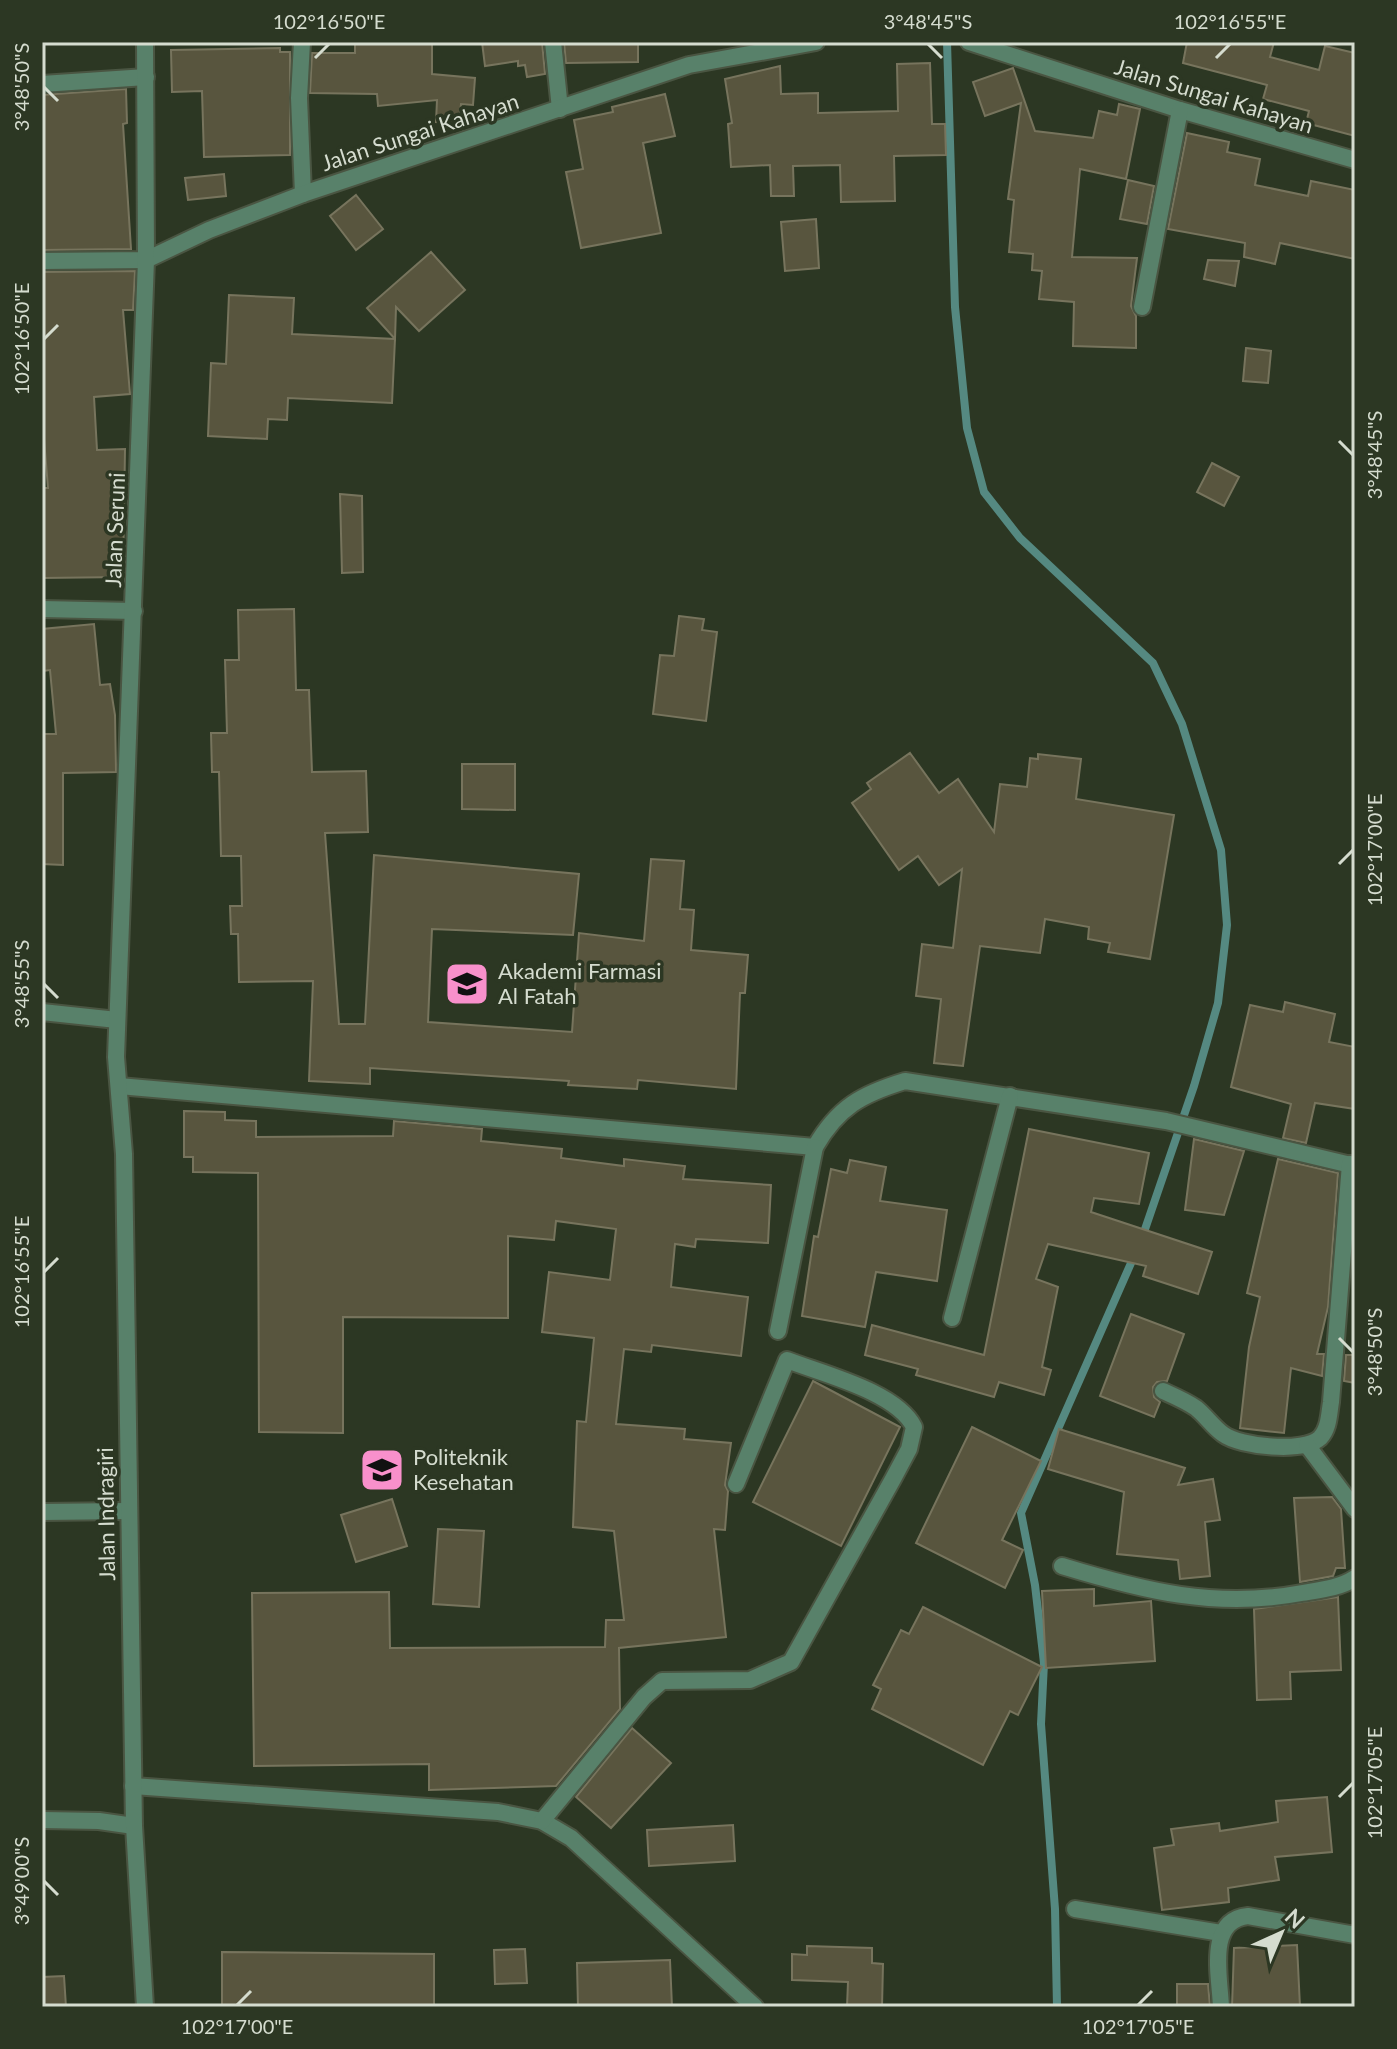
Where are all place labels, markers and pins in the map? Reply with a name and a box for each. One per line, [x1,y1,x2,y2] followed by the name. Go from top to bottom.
[498,957,662,1009] place label: Akademi Farmasi Al Fatah
[443,960,491,1008] school or university icon: Akademi Farmasi Al Fatah
[413,1443,514,1495] place label: Politeknik Kesehatan
[358,1446,406,1494] school or university icon: Politeknik Kesehatan

